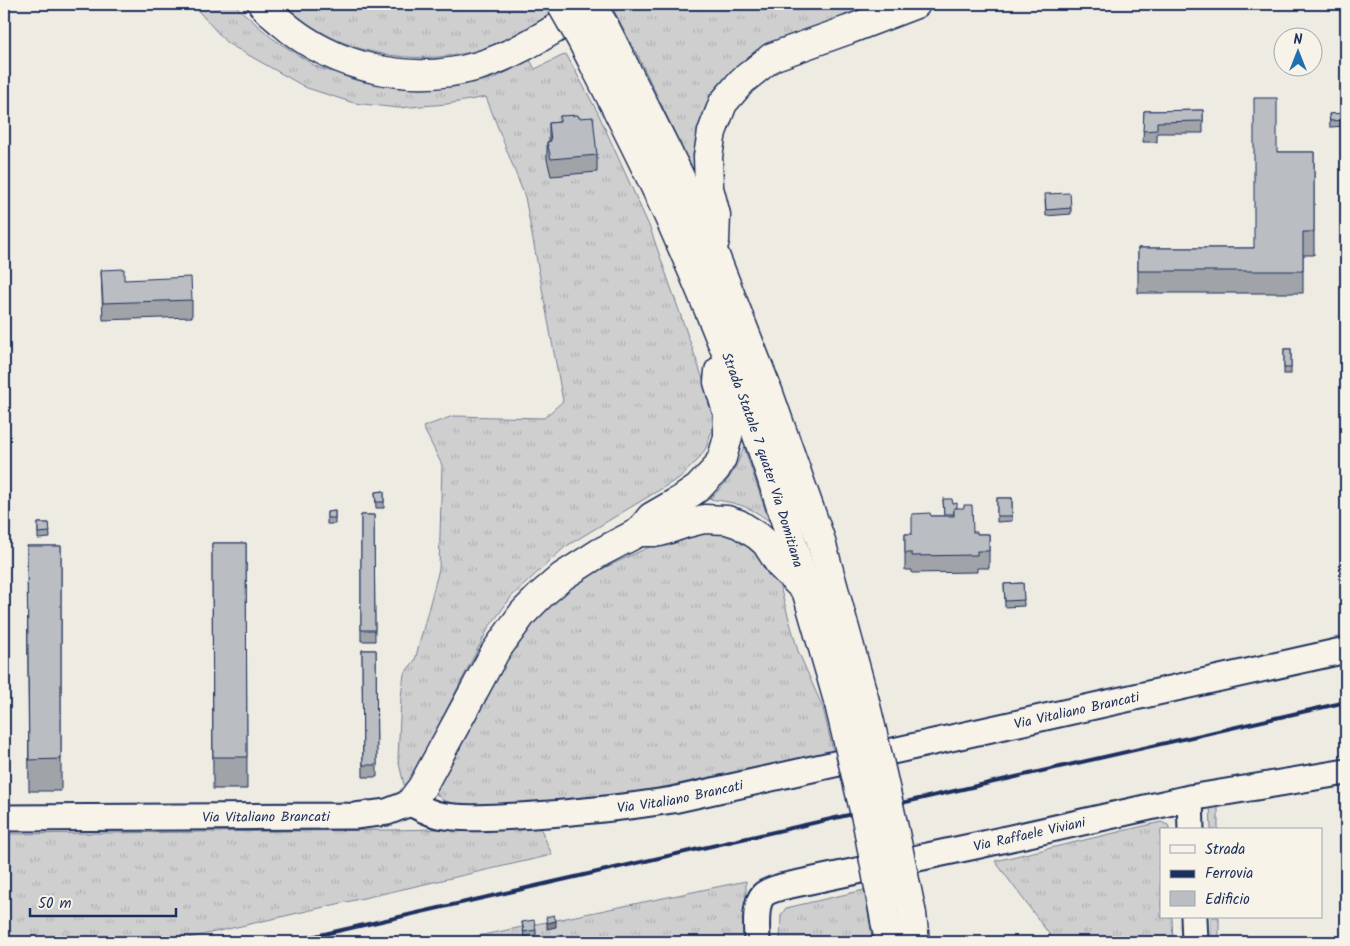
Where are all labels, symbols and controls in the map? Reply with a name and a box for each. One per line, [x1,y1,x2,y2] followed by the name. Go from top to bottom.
[1272,28,1322,78] north arrow
[1294,29,1303,51] text: N
[715,349,809,570] street label: Strada Statale 7 quater Via Domitiana
[1012,686,1142,736] street label: Via Vitaliano Brancati
[616,775,746,820] street label: Via Vitaliano Brancati
[202,806,331,829] street label: Via Vitaliano Brancati
[971,812,1088,858] street label: Via Raffaele Viviani
[1160,828,1322,918] legend
[1205,838,1245,862] text: Strada
[1205,862,1253,886] text: Ferrovia
[30,886,176,918] scale bar
[1205,888,1250,912] text: Edificio
[38,892,72,916] text: 50 m

